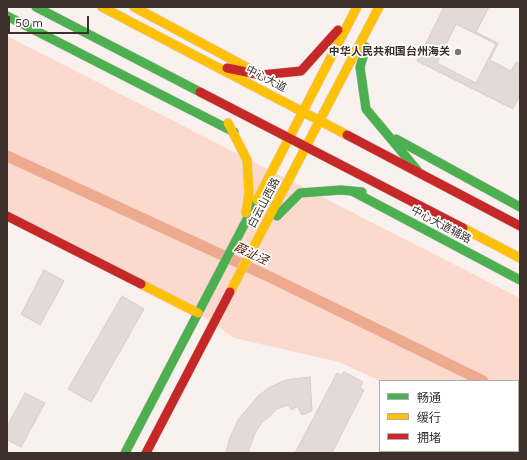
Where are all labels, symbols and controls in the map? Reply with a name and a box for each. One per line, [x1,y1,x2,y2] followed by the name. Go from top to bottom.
[10,8,91,34] scale bar
[15,16,43,30] text: 50 m
[329,45,450,59] place label: 中华人民共和国台州海关
[453,47,463,57] marker: 中华人民共和国台州海关
[243,63,289,95] street label: 中心大道
[245,176,283,230] street label: 白云山西路
[409,204,473,246] street label: 中心大道辅路
[232,240,270,268] water label: 葭沚泾
[379,380,519,452] legend
[417,391,441,405] text: 畅通
[417,411,441,425] text: 缓行
[417,431,441,445] text: 拥堵

